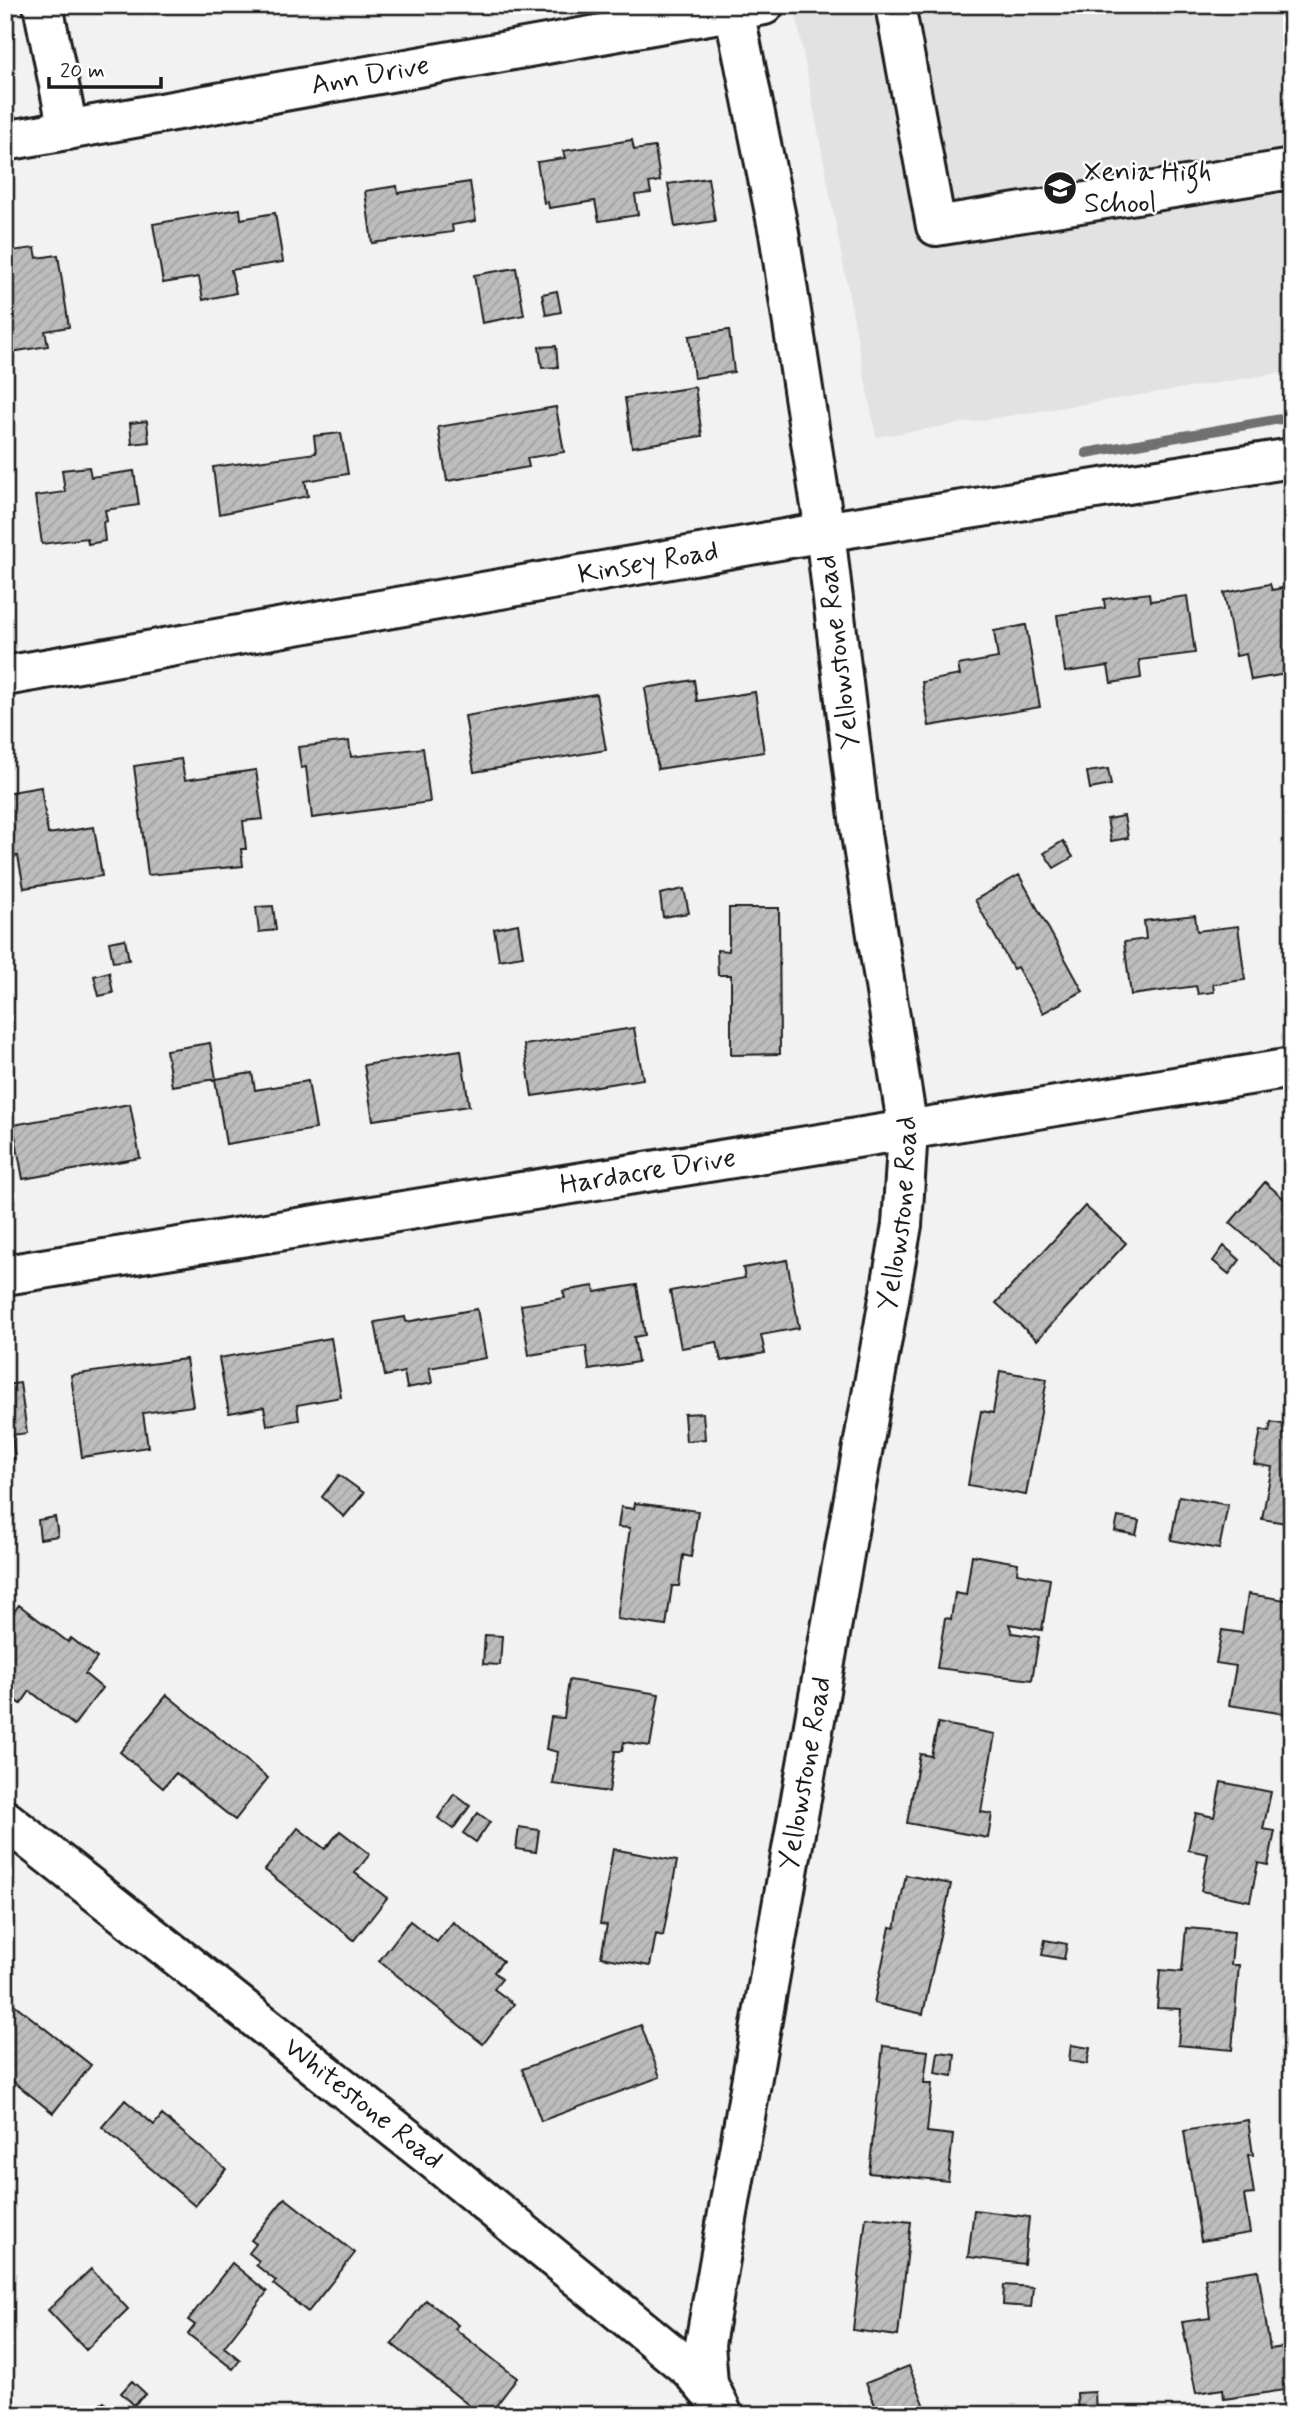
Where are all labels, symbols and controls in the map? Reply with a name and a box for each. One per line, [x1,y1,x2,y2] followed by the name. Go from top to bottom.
[49,46,161,90] scale bar
[308,47,432,104] street label: Ann Drive
[60,57,105,85] text: 20 m
[1084,154,1212,223] place label: Xenia High School
[1041,169,1079,207] school or university icon: Xenia High School
[575,533,721,593] street label: Kinsey Road
[809,553,869,751] street label: Yellowstone Road
[869,1113,926,1313] street label: Yellowstone Road
[557,1139,739,1204] street label: Hardacre Drive
[770,1674,841,1873] street label: Yellowstone Road
[276,2029,451,2178] street label: Whitestone Road

